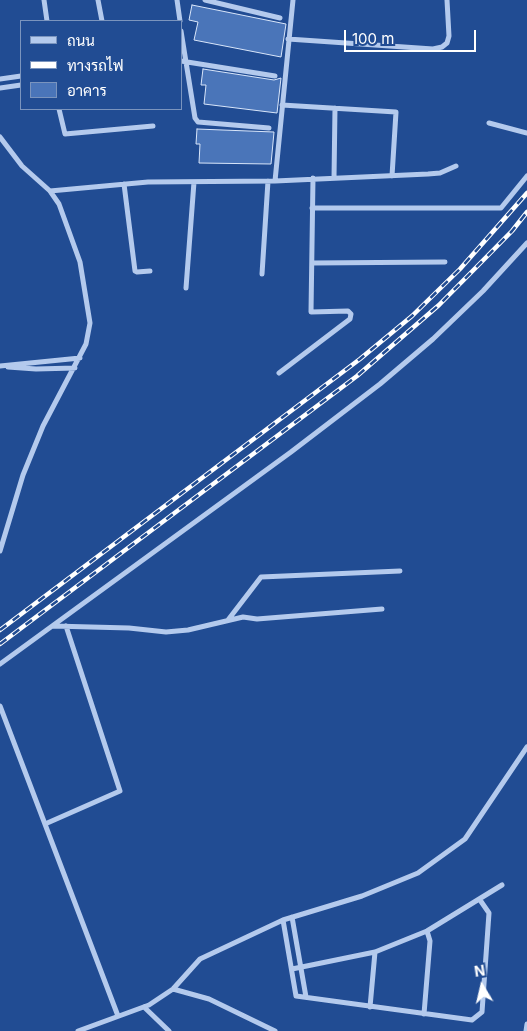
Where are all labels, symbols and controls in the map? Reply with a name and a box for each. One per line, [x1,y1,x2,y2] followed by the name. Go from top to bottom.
[20,20,182,110] legend
[347,20,480,52] scale bar
[352,29,394,48] text: 100 m
[67,31,95,50] text: ถนน
[67,56,124,75] text: ทางรถไฟ
[67,81,107,100] text: อาคาร
[457,961,507,1011] north arrow
[473,961,486,980] text: N

